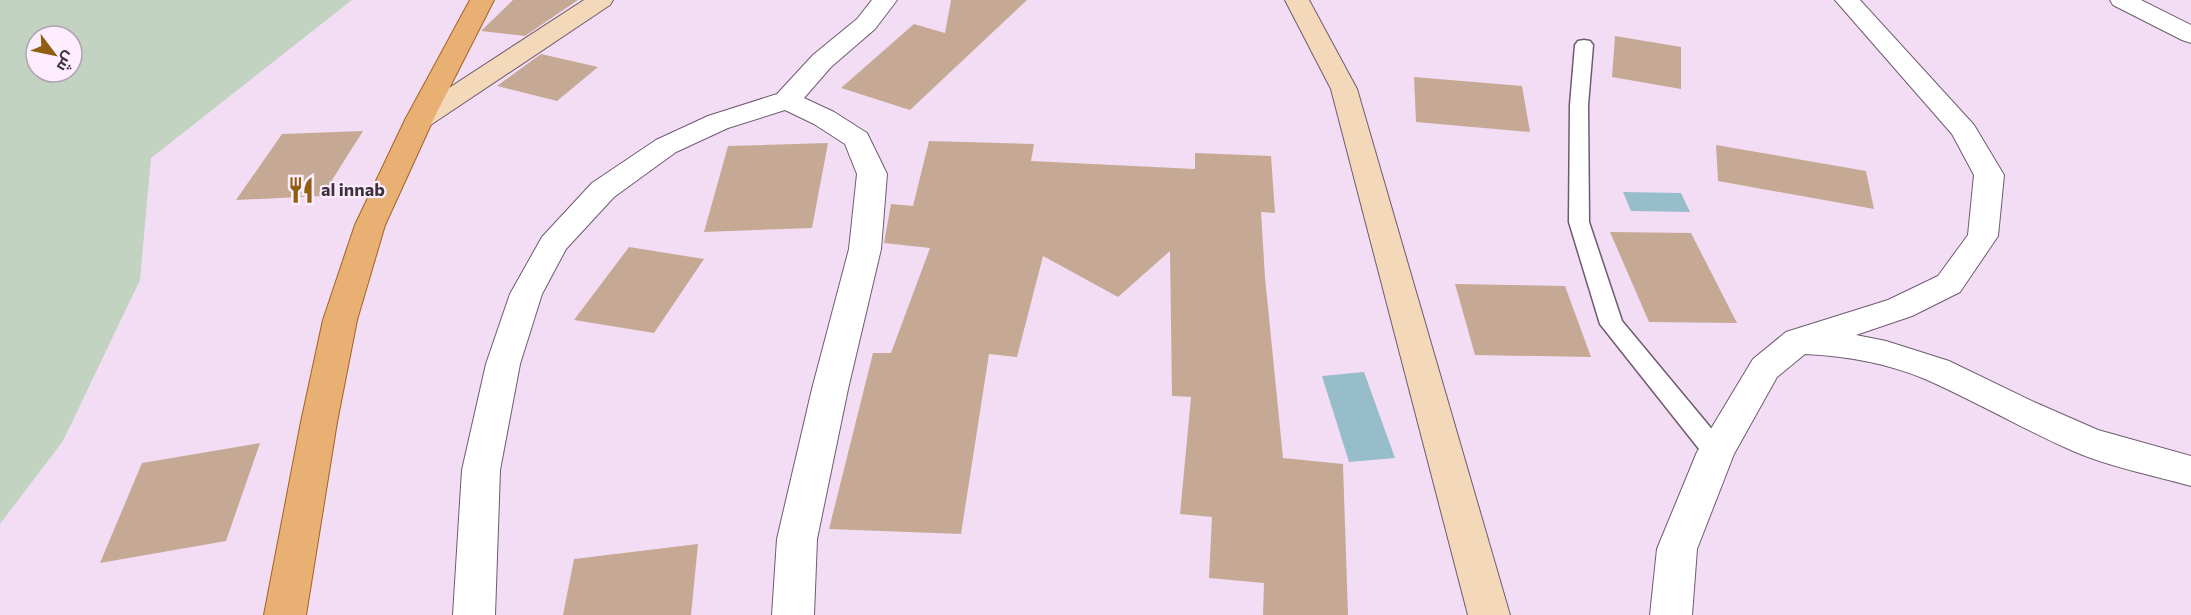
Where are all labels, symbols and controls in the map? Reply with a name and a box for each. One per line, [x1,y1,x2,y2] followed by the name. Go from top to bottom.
[24,24,84,84] north arrow
[53,48,81,76] text: ش
[286,175,316,205] restaurant icon: al innab
[321,178,385,200] place label: al innab

